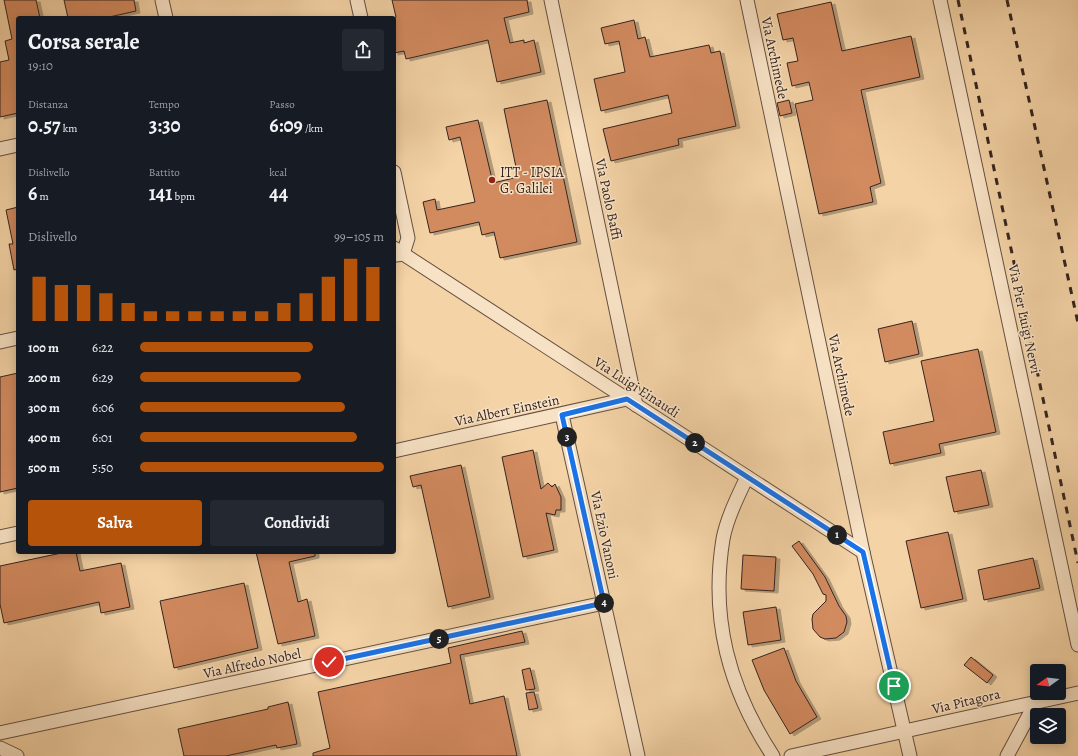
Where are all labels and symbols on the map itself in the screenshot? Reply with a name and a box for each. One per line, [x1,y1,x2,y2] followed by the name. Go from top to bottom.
[756,14,792,101] street label: Via Archimede
[590,156,626,241] street label: Via Paolo Baffi
[500,163,565,198] place label: ITT - IPSIA G. Galilei
[487,175,497,185] marker: ITT - IPSIA G. Galilei
[1003,262,1045,376] street label: Via Pier Luigi Nervi
[823,331,859,418] street label: Via Archimede
[589,352,683,422] street label: Via Luigi Einaudi
[452,390,561,431] street label: Via Albert Einstein
[557,427,577,447] pin: 3
[685,433,705,453] pin: 2
[586,488,623,581] street label: Via Ezio Vanoni
[827,525,847,545] pin: 1
[594,593,614,613] pin: 4
[429,629,449,649] pin: 5
[200,644,303,683] street label: Via Alfredo Nobel
[312,645,346,679] pin
[1030,664,1066,700] north arrow
[877,669,911,703] pin
[929,684,1003,719] street label: Via Pitagora

